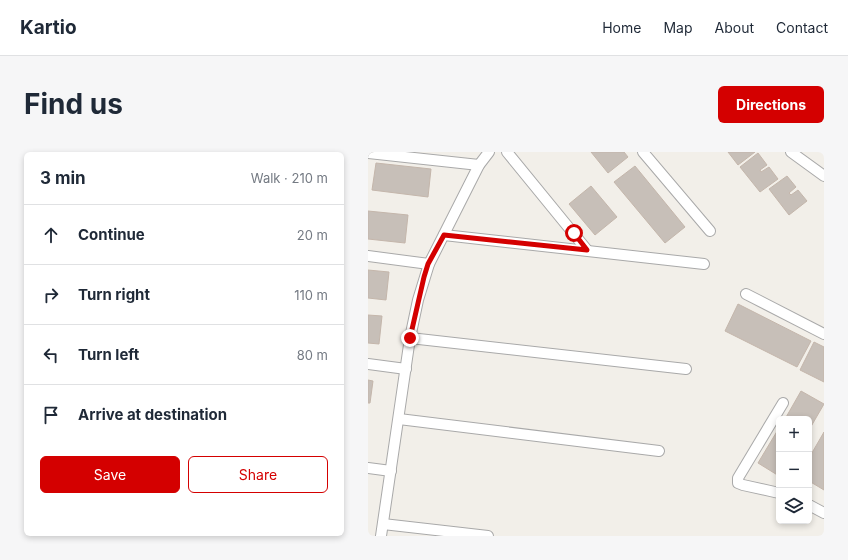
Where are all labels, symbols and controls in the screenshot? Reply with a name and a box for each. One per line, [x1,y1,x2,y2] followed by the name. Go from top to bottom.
[20,16,77,39] text: Kartio
[602,19,641,36] text: Home
[663,19,693,36] text: Map
[715,19,754,36] text: About
[776,19,828,36] text: Contact
[718,86,824,123] button: Directions
[24,87,123,121] text: Find us
[40,168,86,188] text: 3 min
[251,170,328,186] text: Walk · 210 m
[40,224,62,246] icon: ahead
[565,224,583,242] route start
[78,225,145,244] text: Continue
[297,227,328,243] text: 20 m
[40,284,62,306] icon: right
[78,285,150,304] text: Turn right
[294,287,328,303] text: 110 m
[401,329,419,347] route end
[40,344,62,366] icon: left
[78,345,139,364] text: Turn left
[297,347,328,363] text: 80 m
[40,404,62,426] icon: arrive
[78,405,227,424] text: Arrive at destination
[776,416,812,524] map controls
[776,416,812,452] button: +
[776,452,812,488] button: −
[40,456,180,493] button: Save
[188,456,328,493] button: Share
[776,488,812,524] button: layers

